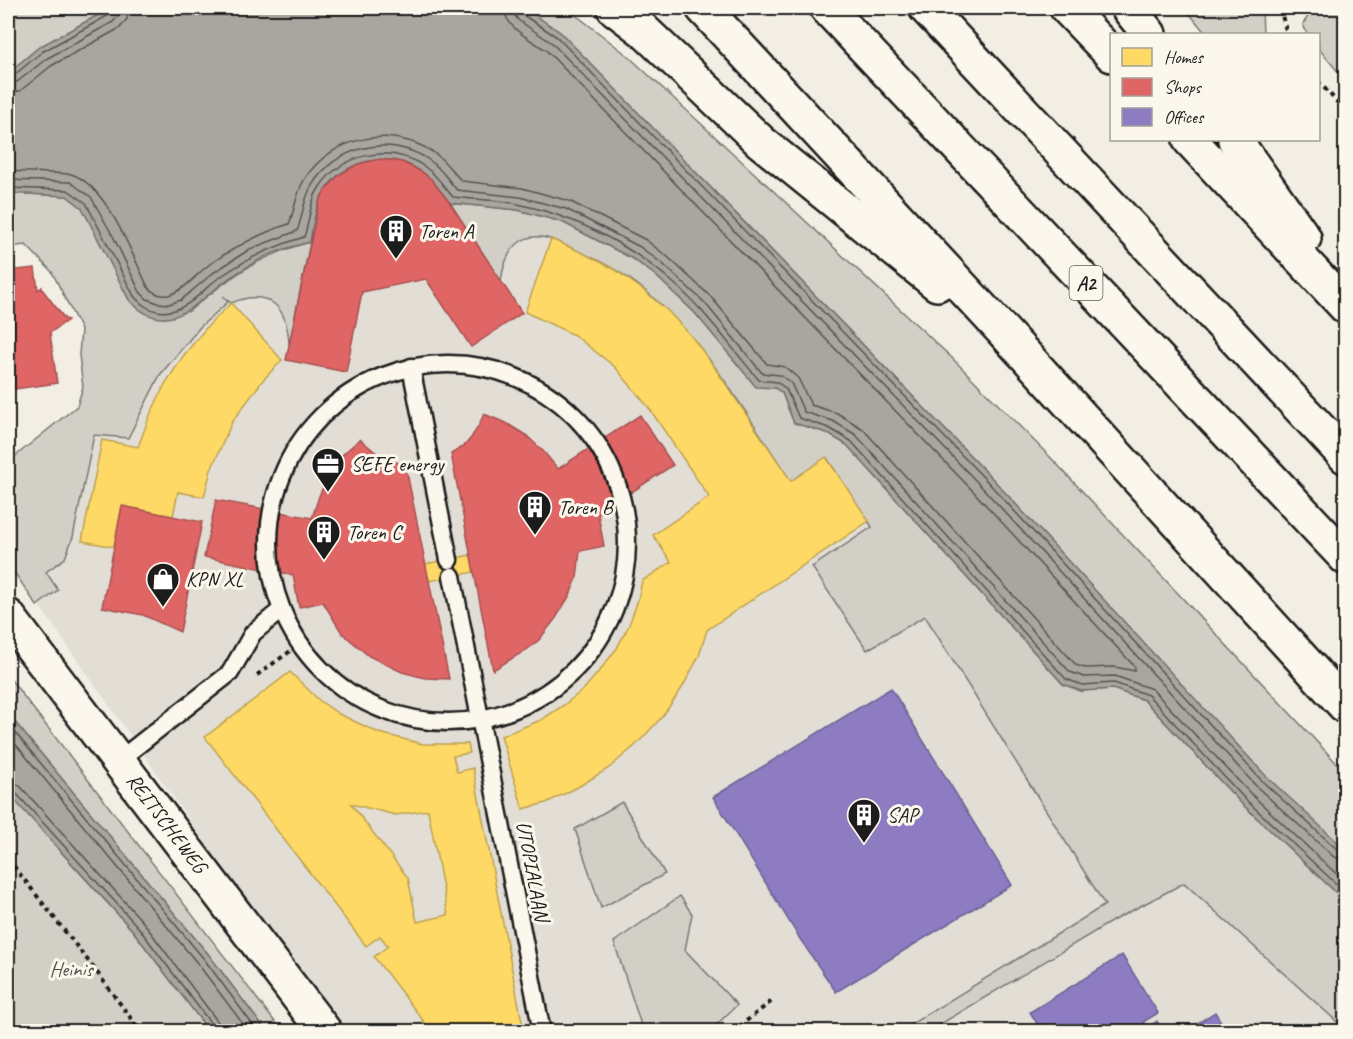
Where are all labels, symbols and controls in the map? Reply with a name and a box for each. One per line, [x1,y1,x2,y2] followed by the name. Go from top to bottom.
[1110,33,1320,141] legend
[1164,46,1204,68] text: Homes
[1164,76,1203,98] text: Shops
[1164,106,1205,128] text: Offices
[378,213,414,260] building icon: Toren A
[419,218,475,244] place label: Toren A
[1070,266,1102,300] road number: A2
[310,446,346,493] office icon: SEFE energy
[351,451,445,477] place label: SEFE energy
[517,489,553,536] building icon: Toren B
[558,494,615,520] place label: Toren B
[306,514,342,561] building icon: Toren C
[347,519,404,545] place label: Toren C
[145,561,181,608] shop icon: KPN XL
[186,566,243,592] place label: KPN XL
[121,768,215,880] street label: REITSCHEWEG
[846,797,882,844] building icon: SAP
[887,802,921,828] place label: SAP
[511,819,556,926] street label: UTOPIALAAN
[49,956,94,982] park label: Heinis

